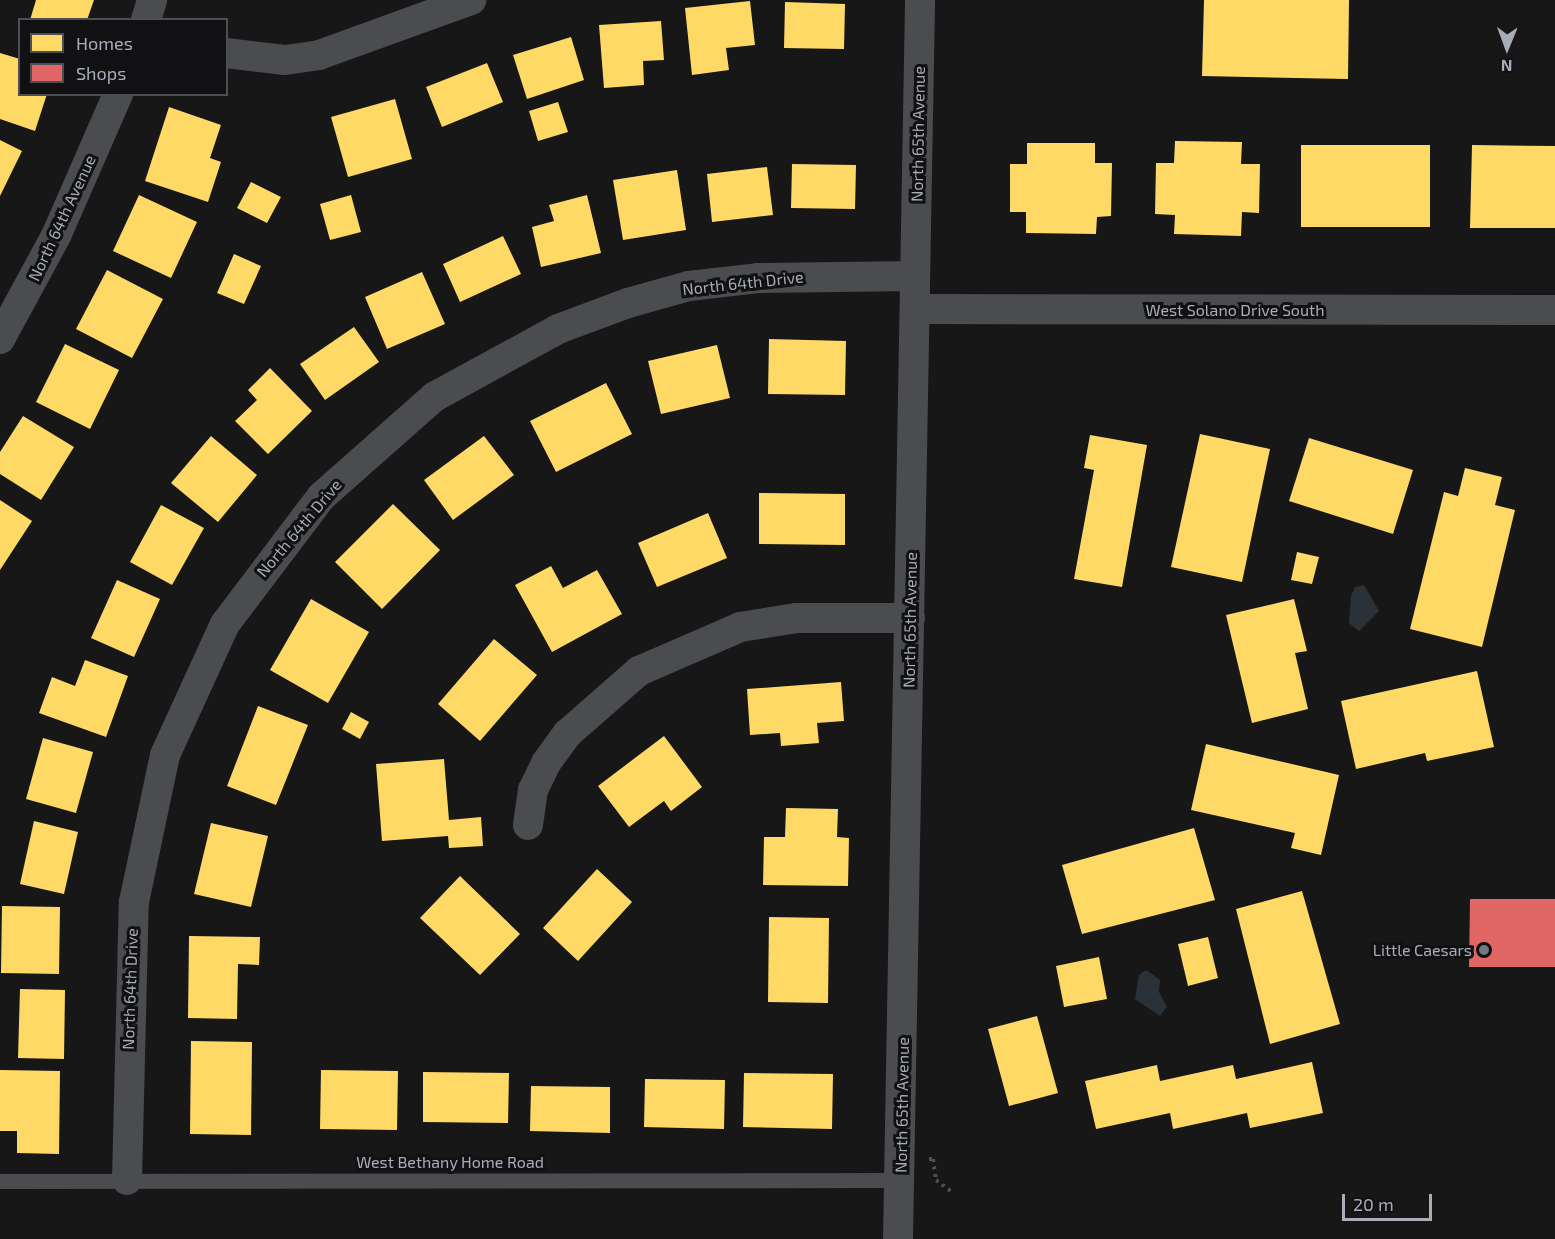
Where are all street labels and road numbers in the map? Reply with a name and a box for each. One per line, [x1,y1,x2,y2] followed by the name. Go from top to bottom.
[907,66,929,202] street label: North 65th Avenue
[24,152,100,284] street label: North 64th Avenue
[681,267,805,299] street label: North 64th Drive
[1146,300,1324,320] street label: West Solano Drive South
[253,475,345,581] street label: North 64th Drive
[899,552,921,688] street label: North 65th Avenue
[118,928,142,1050] street label: North 64th Drive
[891,1037,913,1173] street label: North 65th Avenue
[356,1152,544,1172] street label: West Bethany Home Road

